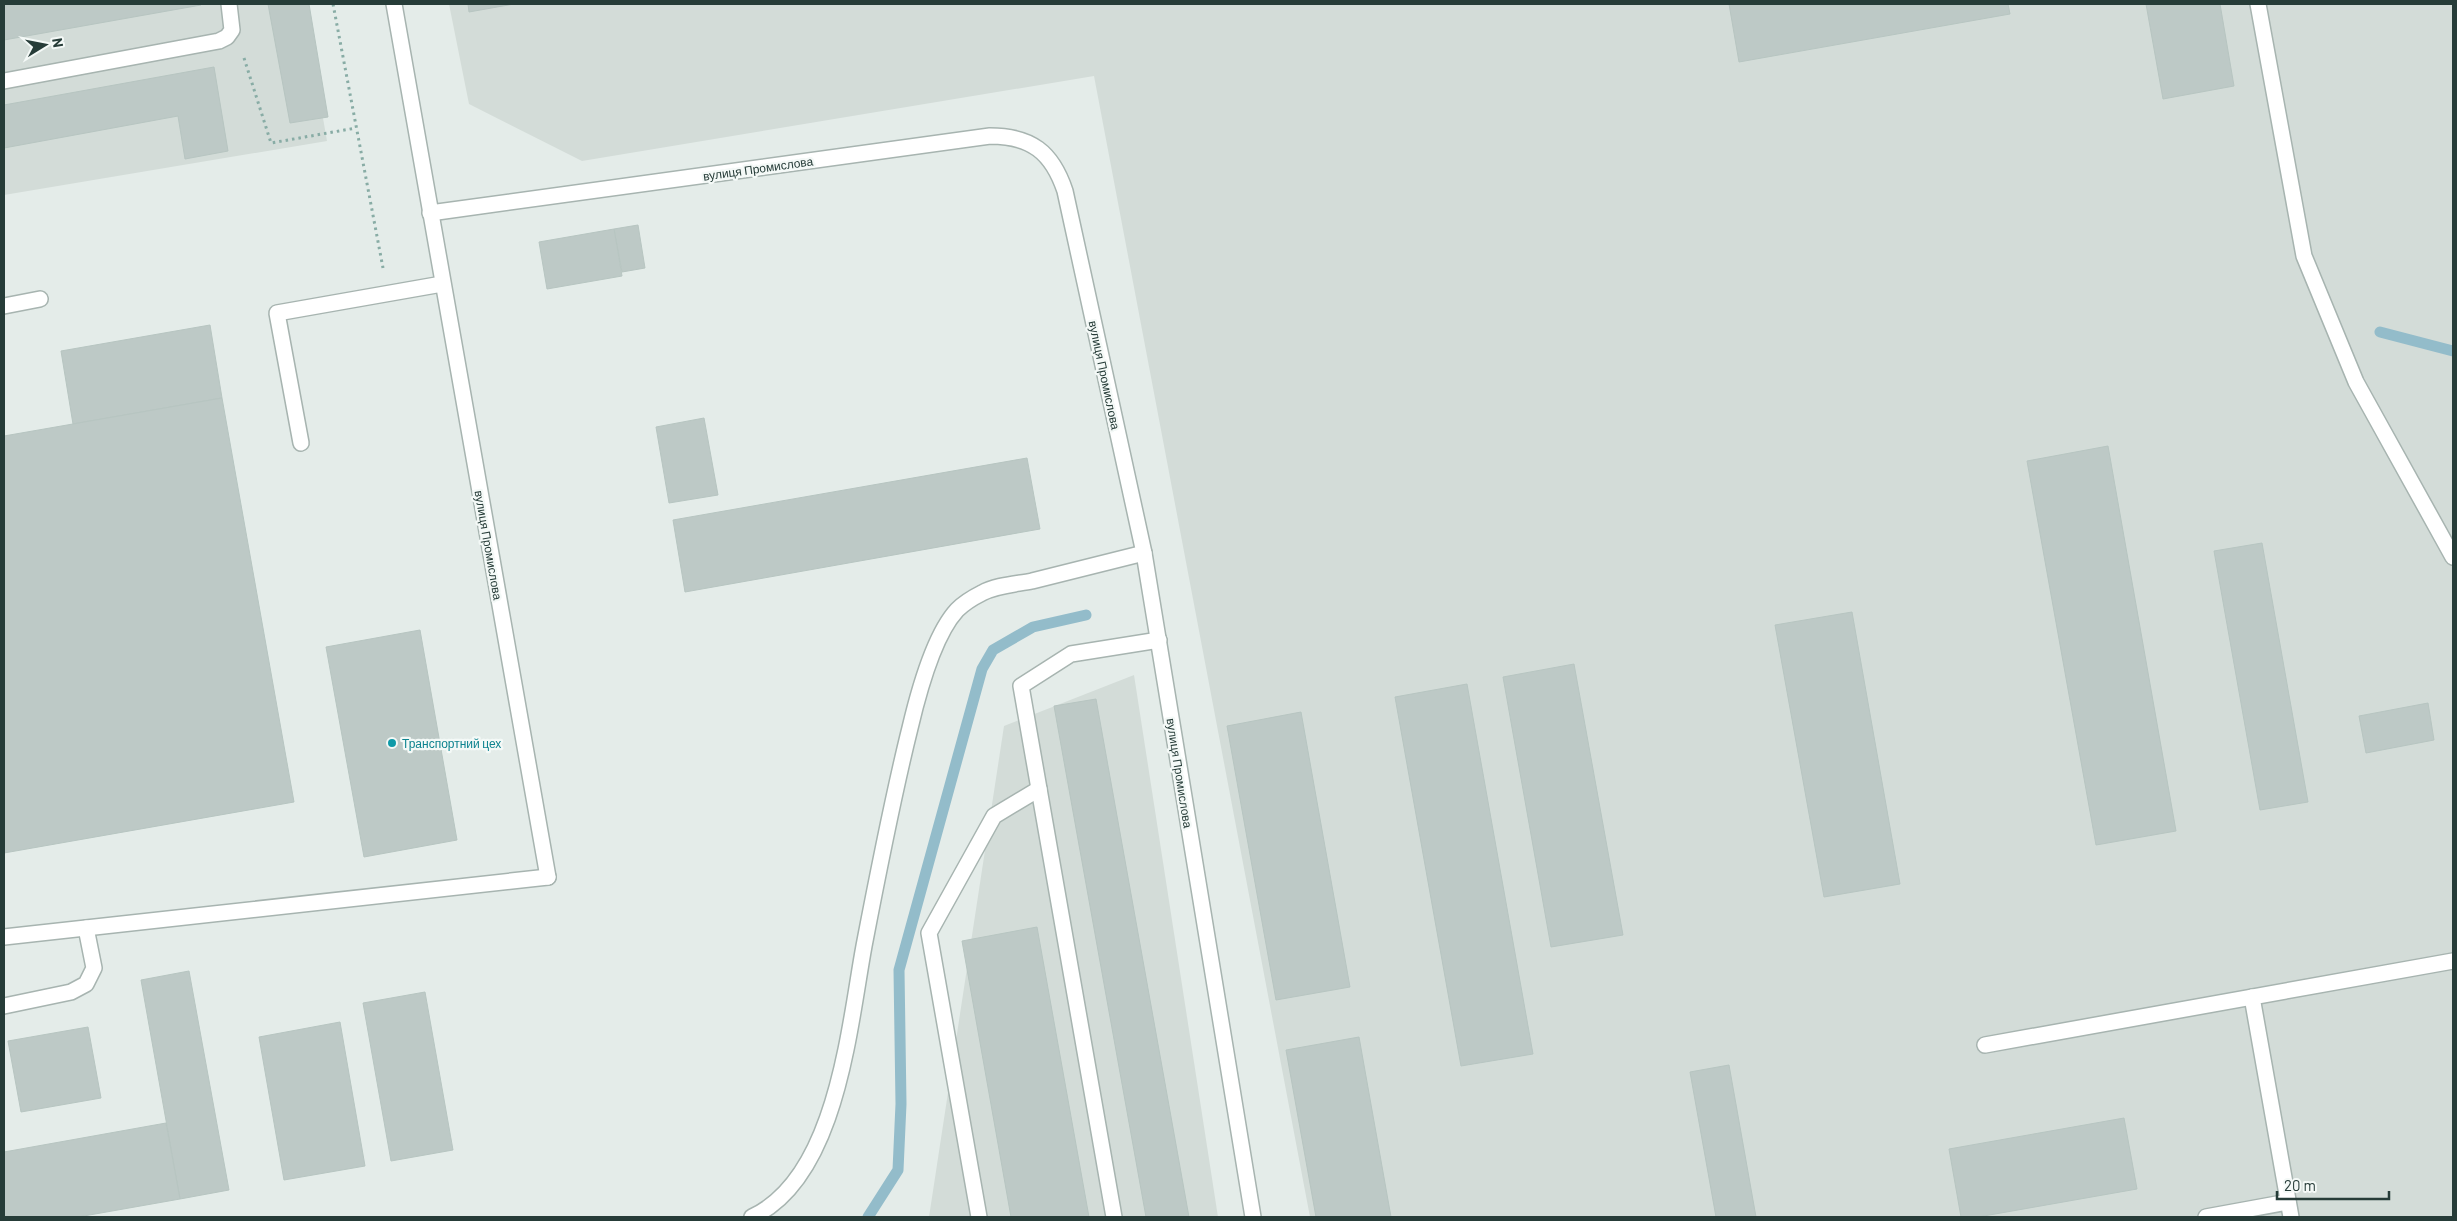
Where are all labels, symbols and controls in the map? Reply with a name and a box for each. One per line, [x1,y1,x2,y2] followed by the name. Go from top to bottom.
[20,20,70,70] north arrow
[49,37,67,49] text: N
[702,153,814,184] street label: вулиця Промислова
[1086,319,1123,431] street label: вулиця Промислова
[471,489,506,601] street label: вулиця Промислова
[1163,717,1196,829] street label: вулиця Промислова
[402,736,501,751] place label: Транспортний цех
[386,737,398,749] marker: Транспортний цех
[2277,1168,2390,1200] scale bar
[2284,1176,2316,1194] text: 20 m

